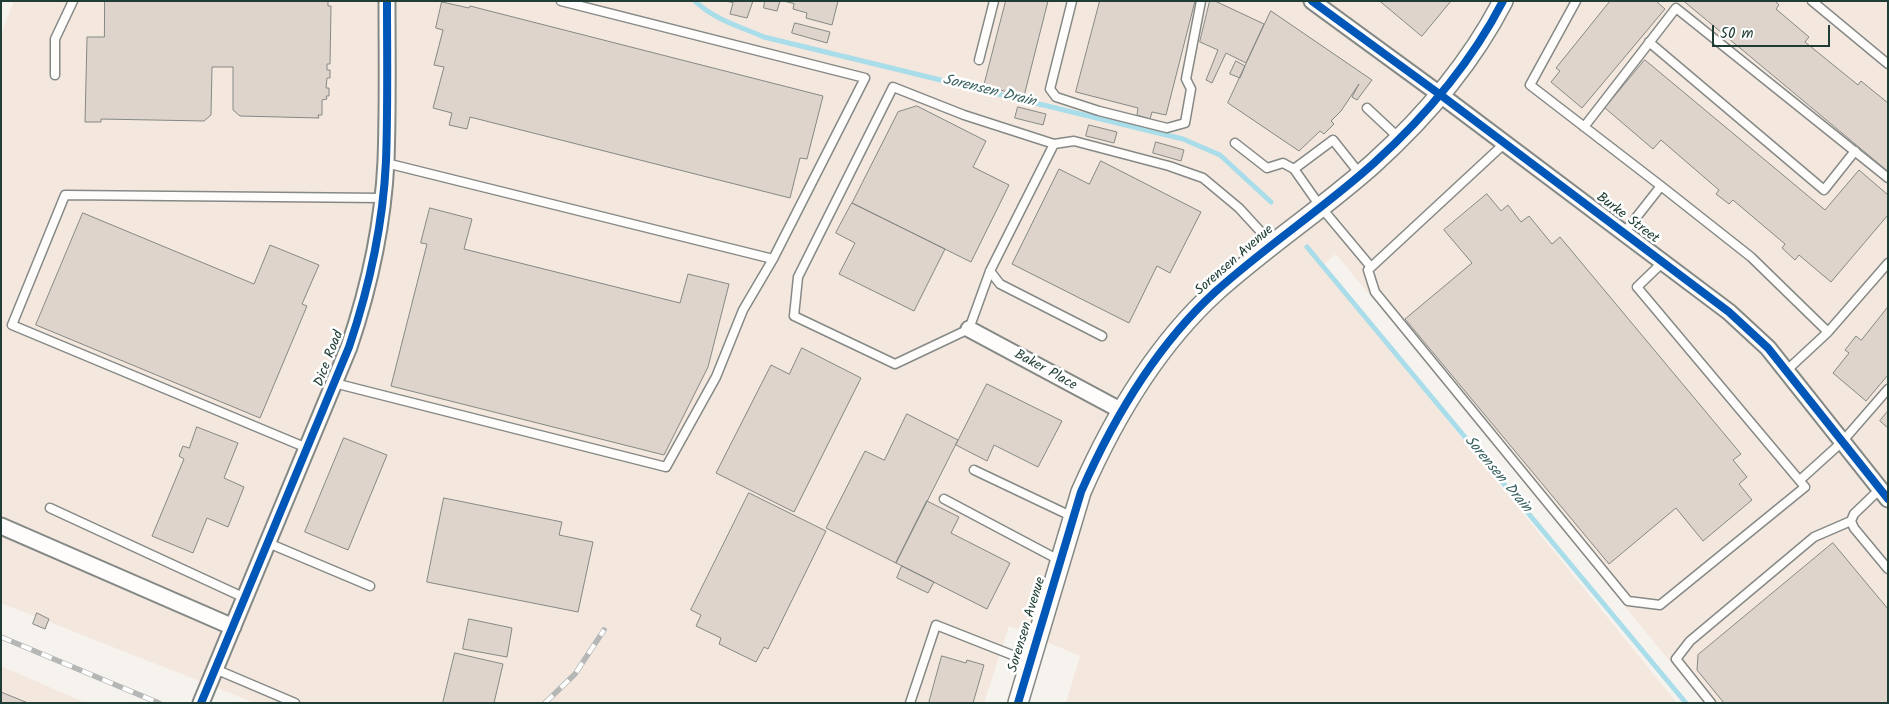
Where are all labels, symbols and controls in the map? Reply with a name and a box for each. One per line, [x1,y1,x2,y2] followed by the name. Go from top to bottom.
[1714,15,1832,47] scale bar
[1720,22,1754,46] text: 50 m
[941,72,1037,112] water label: Sorensen Drain
[1592,190,1662,248] street label: Burke Street
[1192,222,1278,300] street label: Sorensen Avenue
[312,329,348,389] street label: Dice Road
[1011,347,1079,395] street label: Baker Place
[1460,433,1534,517] water label: Sorensen Drain
[1006,575,1050,675] street label: Sorensen Avenue

